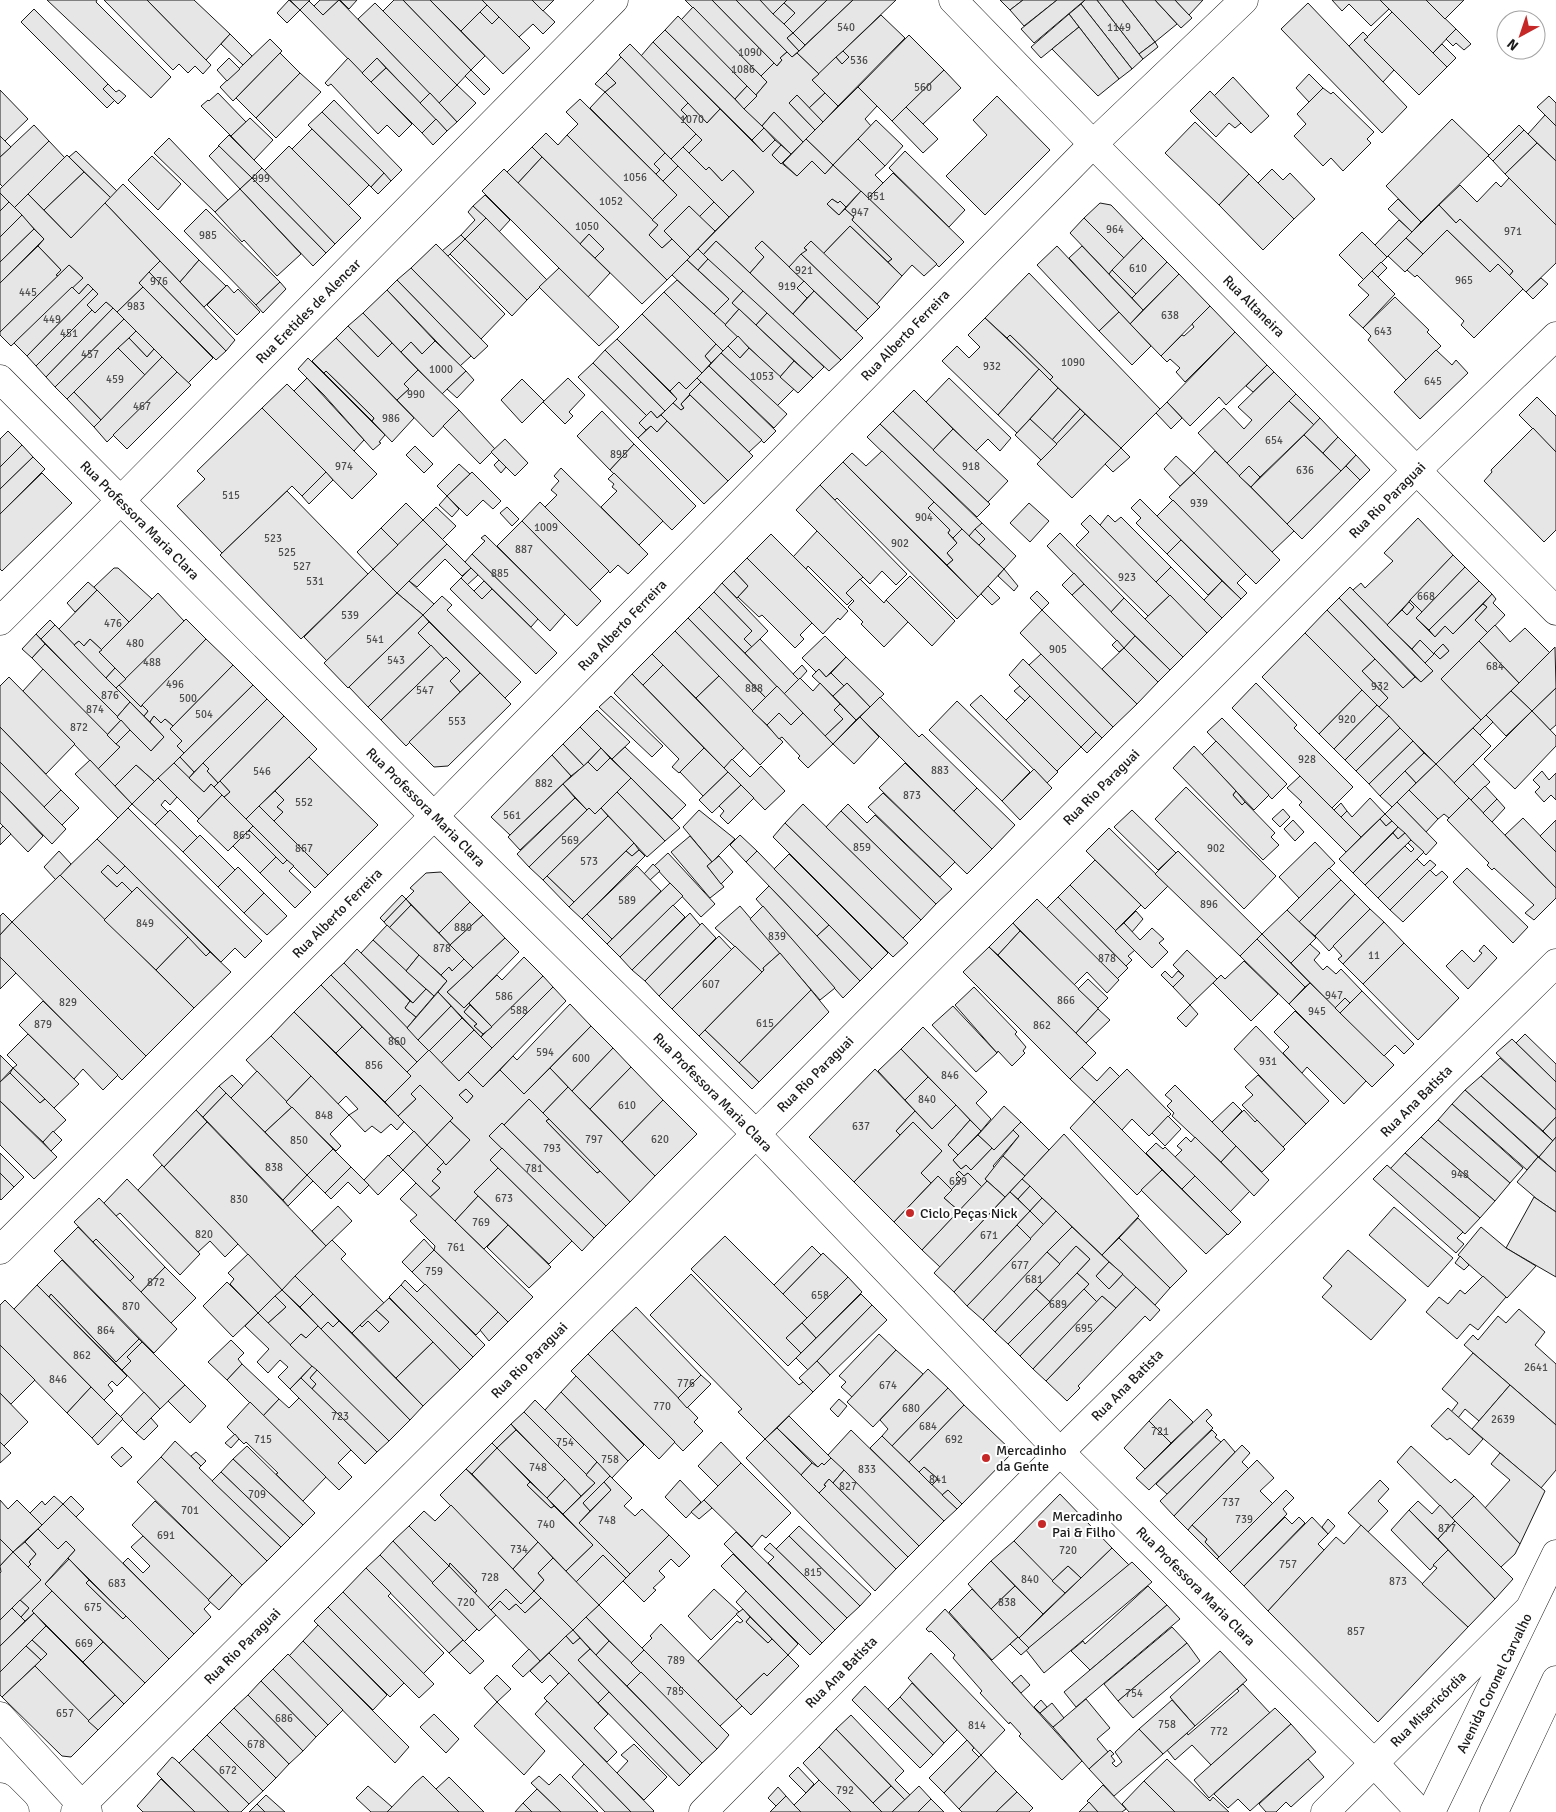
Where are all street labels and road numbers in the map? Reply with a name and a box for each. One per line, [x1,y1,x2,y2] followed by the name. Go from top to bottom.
[252,255,365,367] street label: Rua Eretides de Alencar
[1219,272,1288,341] street label: Rua Altaneira
[857,286,953,385] street label: Rua Alberto Ferreira
[76,457,203,584] street label: Rua Professora Maria Clara
[1346,459,1429,542] street label: Rua Rio Paraguai
[574,576,670,675] street label: Rua Alberto Ferreira
[362,744,489,871] street label: Rua Professora Maria Clara
[1060,746,1143,829] street label: Rua Rio Paraguai
[289,865,386,962] street label: Rua Alberto Ferreira
[649,1029,776,1156] street label: Rua Professora Maria Clara
[774,1033,857,1116] street label: Rua Rio Paraguai
[1377,1062,1456,1141] street label: Rua Ana Batista
[488,1319,571,1402] street label: Rua Rio Paraguai
[1088,1346,1167,1425] street label: Rua Ana Batista
[1132,1523,1259,1650] street label: Rua Professora Maria Clara
[201,1605,284,1688] street label: Rua Rio Paraguai
[1453,1610,1536,1756] street label: Avenida Coronel Carvalho
[802,1633,881,1712] street label: Rua Ana Batista
[1387,1668,1470,1751] street label: Rua Misericórdia

